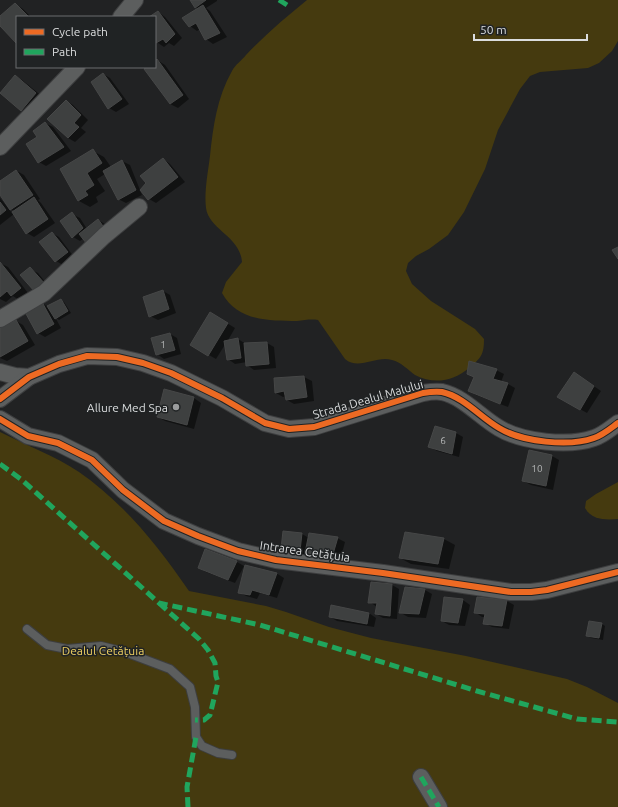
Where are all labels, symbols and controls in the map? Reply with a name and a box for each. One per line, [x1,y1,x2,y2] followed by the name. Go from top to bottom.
[16,16,156,68] legend
[474,16,587,42] scale bar
[480,23,507,36] text: 50 m
[52,25,108,38] text: Cycle path
[52,45,77,58] text: Path
[160,339,166,350] house number: 1
[311,377,425,421] street label: Strada Dealul Malului
[87,401,168,414] place label: Allure Med Spa
[171,402,181,412] marker: Allure Med Spa
[440,435,446,446] house number: 6
[531,463,543,474] house number: 10
[259,538,351,564] street label: Intrarea Cetățuia
[62,644,144,657] park label: Dealul Cetățuia

